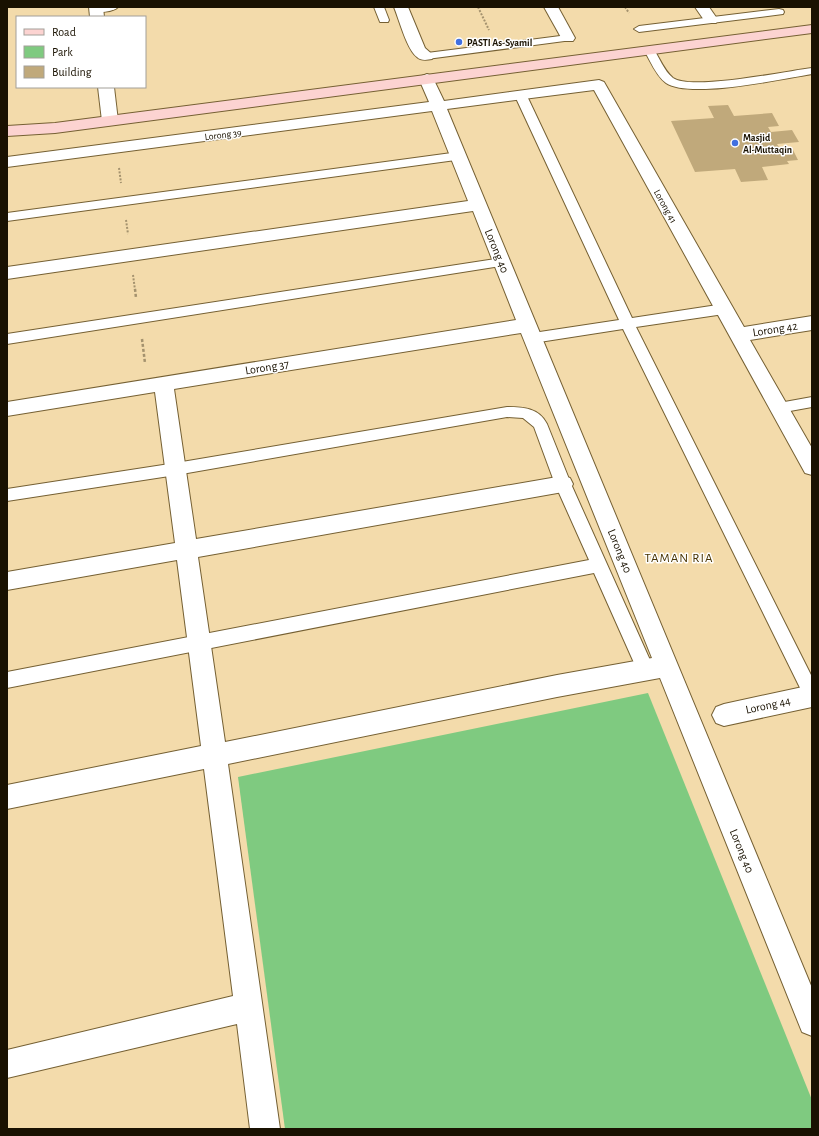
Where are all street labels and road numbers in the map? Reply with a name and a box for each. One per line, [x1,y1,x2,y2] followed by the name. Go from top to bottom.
[204,128,243,142] street label: Lorong 39
[652,188,678,225] street label: Lorong 41
[483,227,511,275] street label: Lorong 40
[752,319,799,338] street label: Lorong 42
[244,358,290,376] street label: Lorong 37
[606,527,634,575] street label: Lorong 40
[744,694,792,716] street label: Lorong 44
[728,827,756,875] street label: Lorong 40

